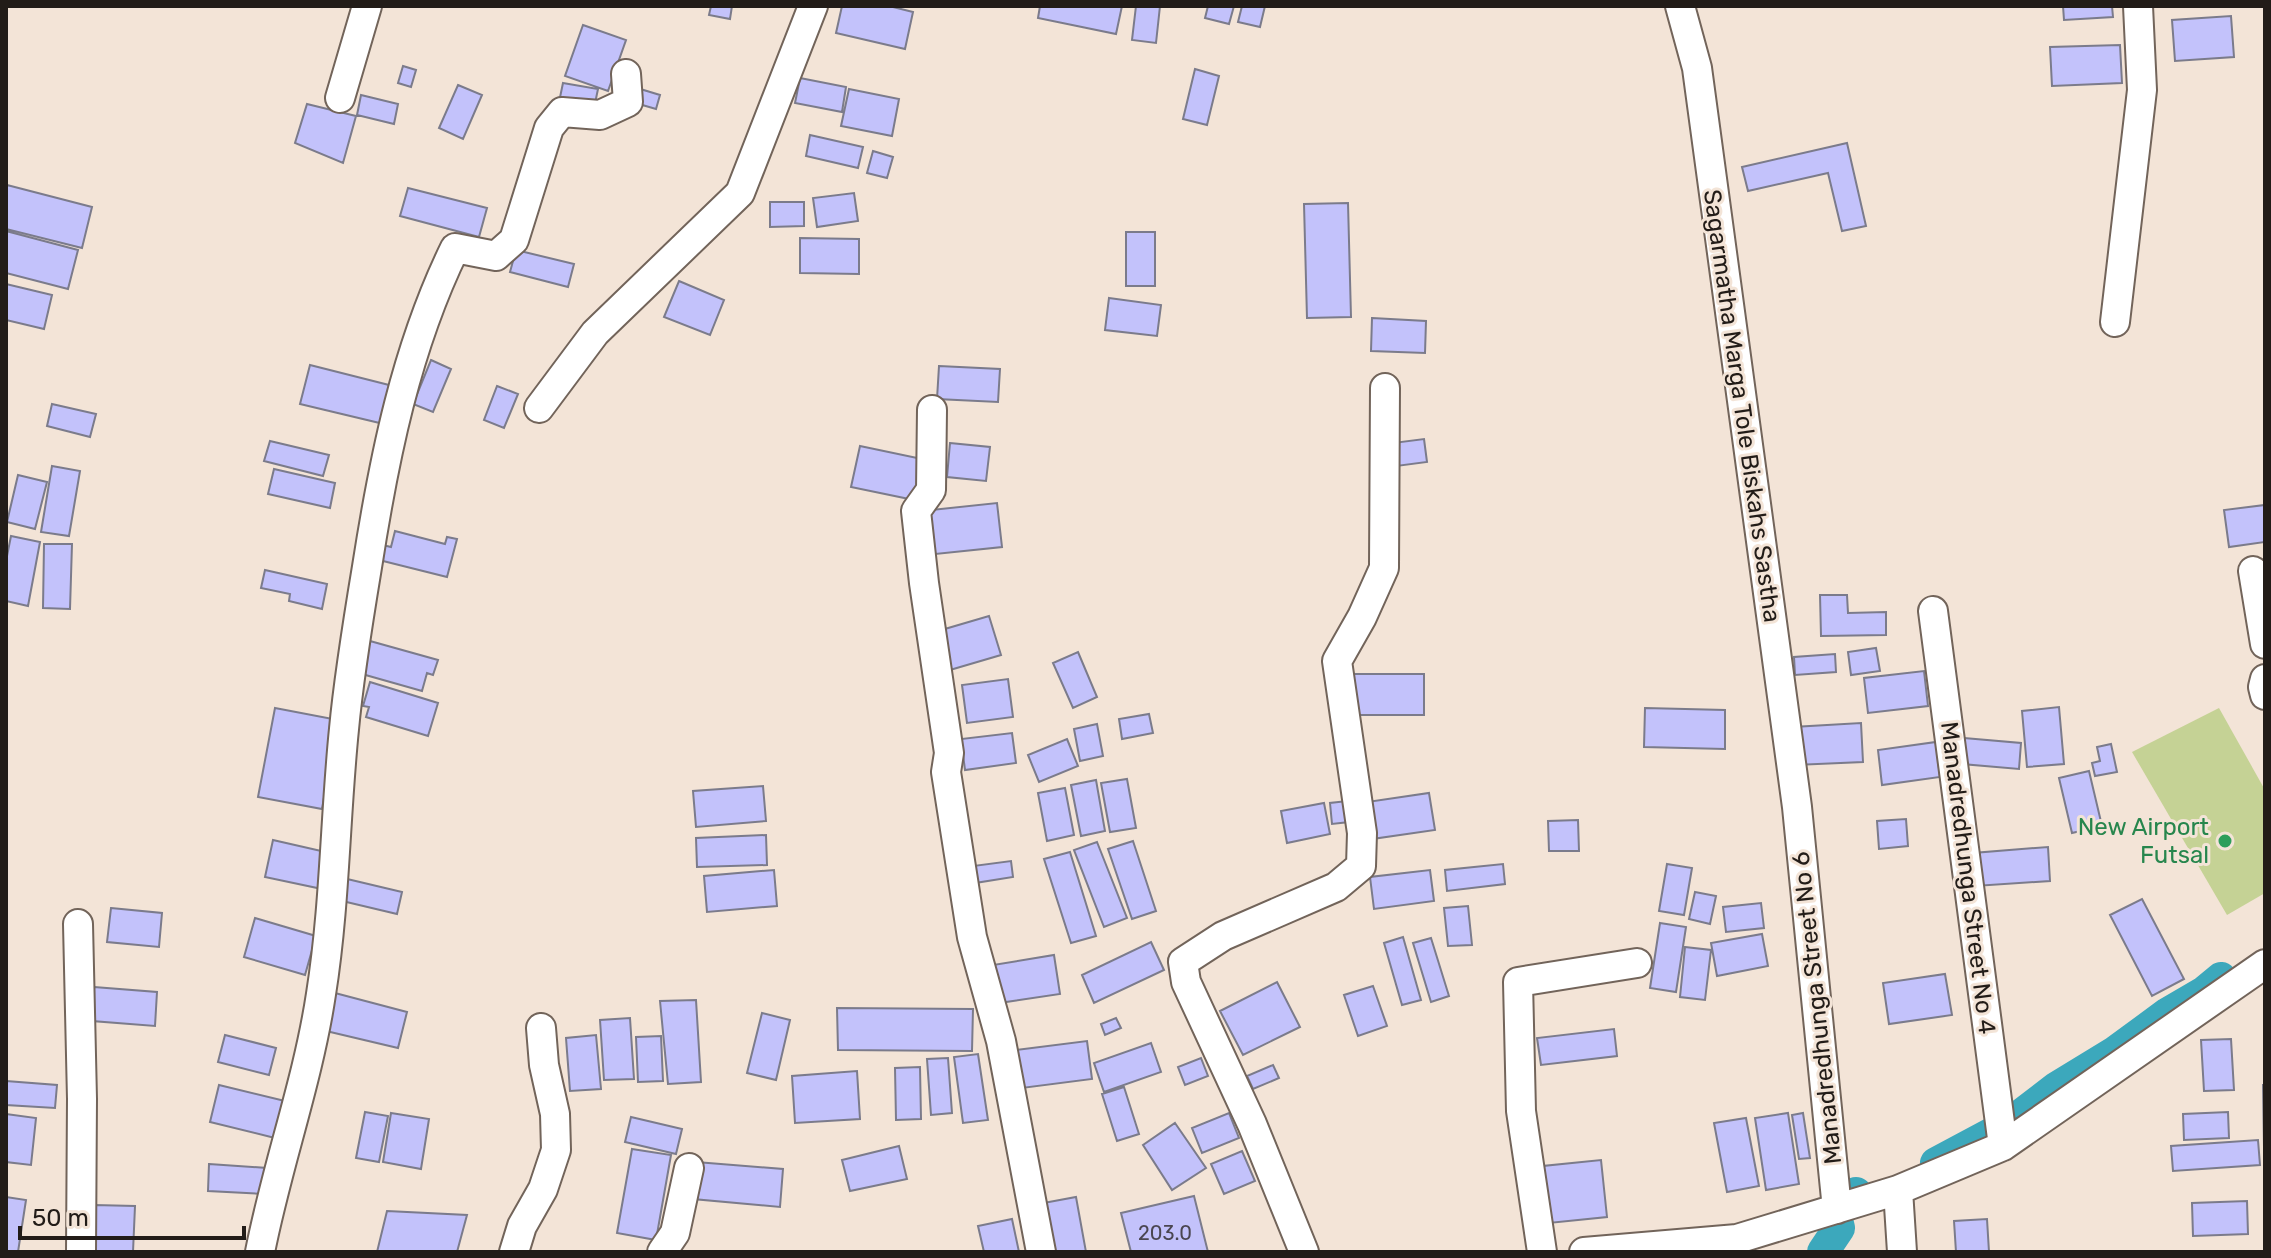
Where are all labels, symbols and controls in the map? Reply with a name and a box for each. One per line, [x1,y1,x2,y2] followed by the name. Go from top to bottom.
[1698,188,1786,624] street label: Sagarmatha Marga Tole Biskahs Sastha
[1935,720,2001,1036] street label: Manadredhunga Street No 4
[2078,813,2209,869] place label: New Airport Futsal
[2216,832,2234,850] marker: New Airport Futsal
[1787,850,1847,1166] street label: Manadredhunga Street No 6
[20,1190,244,1240] scale bar
[32,1204,89,1232] text: 50 m
[1138,1221,1192,1245] house number: 203.0

